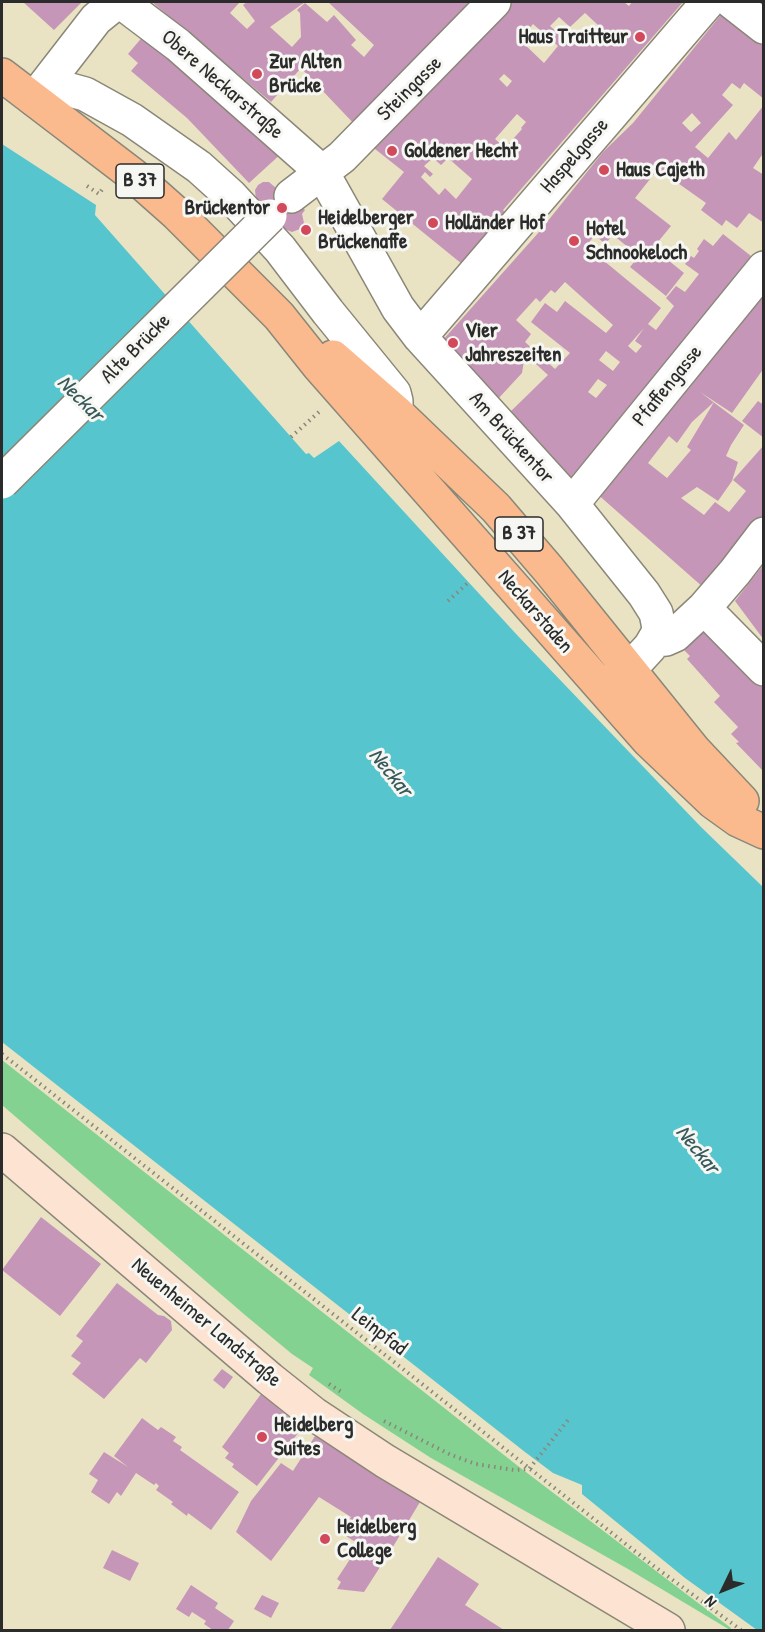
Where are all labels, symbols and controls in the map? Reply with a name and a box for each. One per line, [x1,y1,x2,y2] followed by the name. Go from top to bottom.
[518,24,628,50] place label: Haus Traitteur
[156,25,288,145] street label: Obere Neckarstraße
[633,30,647,44] marker: Haus Traitteur
[269,49,342,99] place label: Zur Alten Brücke
[372,51,448,127] street label: Steingasse
[250,67,264,81] marker: Zur Alten Brücke
[536,113,614,199] street label: Haspelgasse
[404,138,518,164] place label: Goldener Hecht
[385,144,399,158] marker: Goldener Hecht
[616,157,704,183] place label: Haus Cajeth
[597,163,611,177] marker: Haus Cajeth
[116,164,164,198] road number: B 37
[184,195,270,221] place label: Brückentor
[275,201,289,215] marker: Brückentor
[318,205,414,255] place label: Heidelberger Brückenaffe
[445,210,545,236] place label: Holländer Hof
[426,216,440,230] marker: Holländer Hof
[586,216,687,266] place label: Hotel Schnookeloch
[299,223,313,237] marker: Heidelberger Brückenaffe
[567,234,581,248] marker: Hotel Schnookeloch
[96,309,176,389] street label: Alte Brücke
[465,318,561,368] place label: Vier Jahreszeiten
[446,336,460,350] marker: Vier Jahreszeiten
[628,340,708,432] street label: Pfaffengasse
[51,370,109,428] water label: Neckar
[463,387,559,489] street label: Am Brückentor
[495,517,543,551] road number: B 37
[492,565,578,659] street label: Neckarstaden
[362,743,418,803] water label: Neckar
[669,1120,725,1180] water label: Neckar
[126,1253,286,1393] street label: Neuenheimer Landstraße
[346,1303,412,1361] street label: Leinpfad
[274,1412,353,1462] place label: Heidelberg Suites
[255,1430,269,1444] marker: Heidelberg Suites
[337,1514,416,1564] place label: Heidelberg College
[318,1532,332,1546] marker: Heidelberg College
[693,1560,753,1620] north arrow
[699,1592,721,1613] text: N

